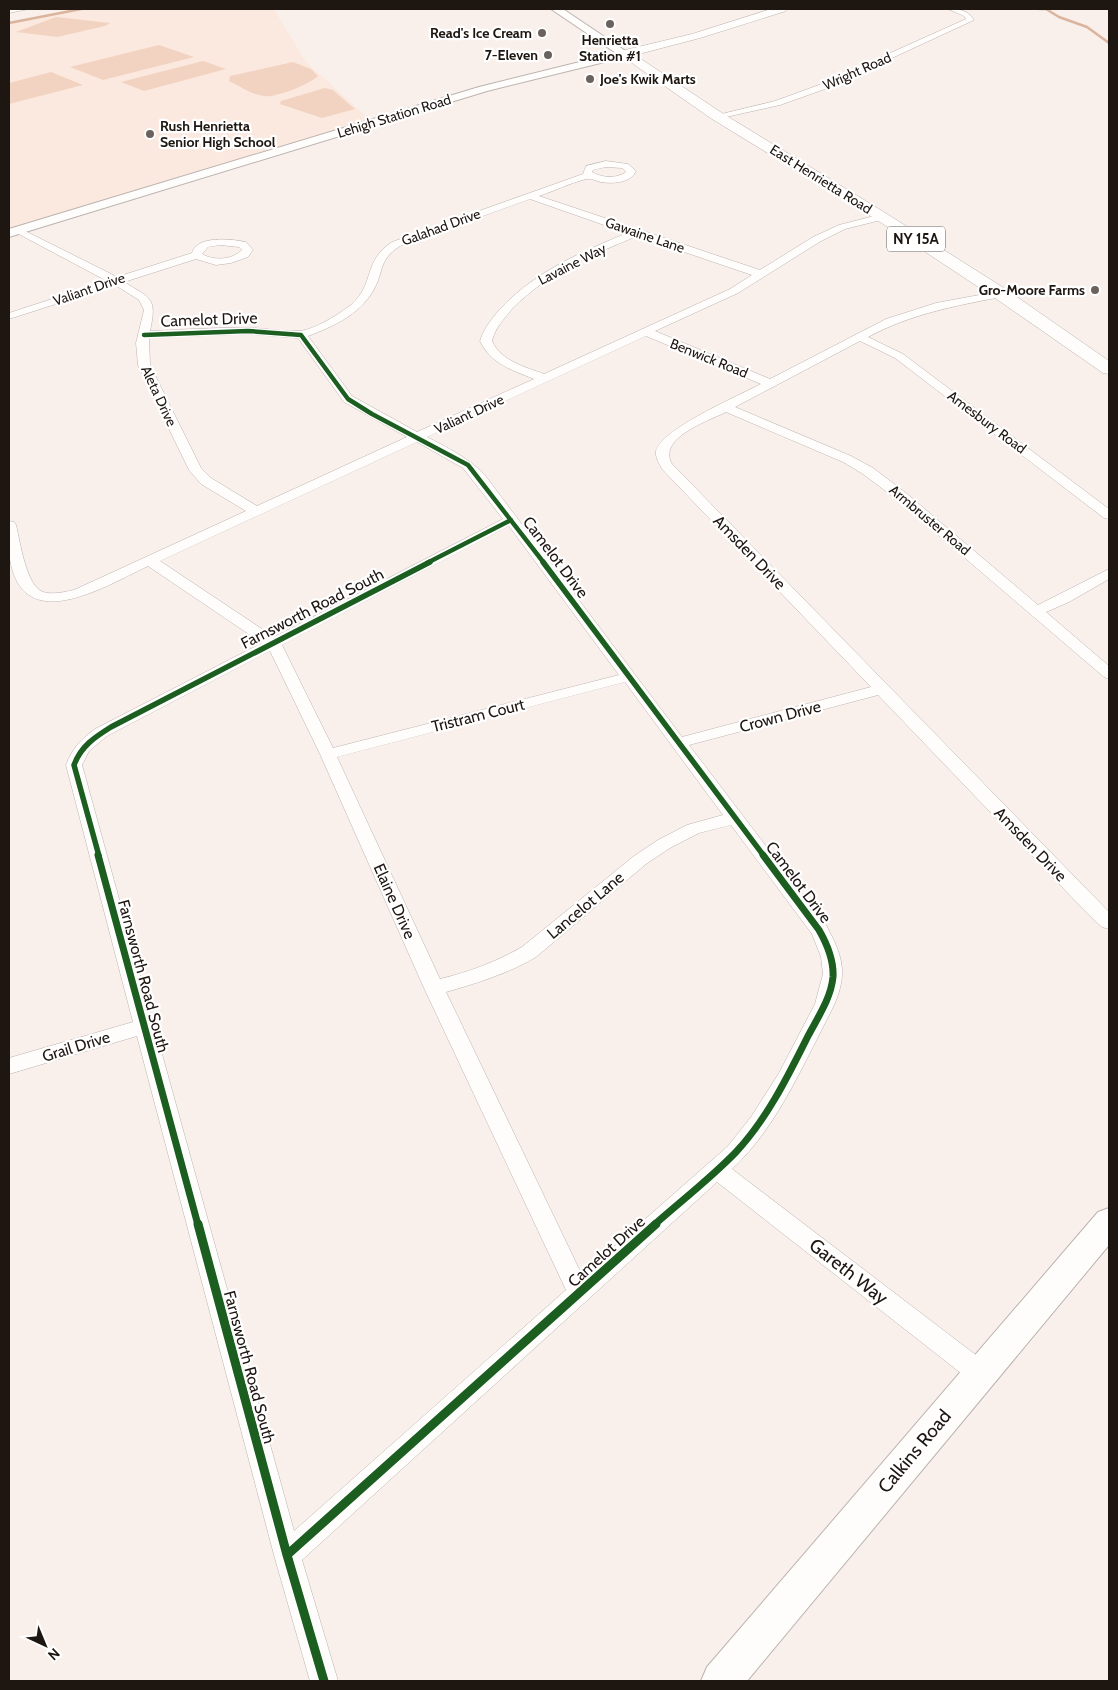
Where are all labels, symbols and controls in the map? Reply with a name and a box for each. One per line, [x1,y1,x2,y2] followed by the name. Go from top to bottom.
[604,18,616,30] marker: Henrietta Station #1
[430,24,532,42] place label: Read's Ice Cream
[536,27,548,39] marker: Read's Ice Cream
[579,31,641,65] place label: Henrietta Station #1
[485,46,538,64] place label: 7-Eleven
[820,48,894,94] street label: Wright Road
[542,49,554,61] marker: 7-Eleven
[599,70,696,88] place label: Joe's Kwik Marts
[584,73,596,85] marker: Joe's Kwik Marts
[335,90,453,142] street label: Lehigh Station Road
[160,117,276,151] place label: Rush Henrietta Senior High School
[144,128,156,140] marker: Rush Henrietta Senior High School
[767,140,875,218] street label: East Henrietta Road
[399,204,483,250] street label: Galahad Drive
[603,213,687,257] street label: Gawaine Lane
[887,226,945,252] road number: NY 15A
[535,239,609,289] street label: Lavaine Way
[51,268,127,310] street label: Valiant Drive
[979,281,1085,299] place label: Gro-Moore Farms
[1089,284,1101,296] marker: Gro-Moore Farms
[160,308,258,331] street label: Camelot Drive
[667,334,751,382] street label: Benwick Road
[137,363,181,429] street label: Aleta Drive
[944,387,1030,457] street label: Amesbury Road
[431,390,507,438] street label: Valiant Drive
[886,481,974,559] street label: Armbruster Road
[709,511,790,593] street label: Amsden Drive
[519,513,592,602] street label: Camelot Drive
[238,564,387,653] street label: Farnsworth Road South
[430,695,527,736] street label: Tristram Court
[737,697,823,736] street label: Crown Drive
[990,803,1071,885] street label: Amsden Drive
[762,838,835,927] street label: Camelot Drive
[370,861,420,942] street label: Elaine Drive
[543,868,628,943] street label: Lancelot Lane
[114,898,173,1055] street label: Farnsworth Road South
[40,1027,112,1066] street label: Grail Drive
[564,1212,649,1291] street label: Camelot Drive
[805,1233,893,1310] street label: Gareth Way
[220,1289,279,1446] street label: Farnsworth Road South
[873,1405,956,1498] street label: Calkins Road
[20,1620,70,1670] north arrow
[44,1644,64,1664] text: N

